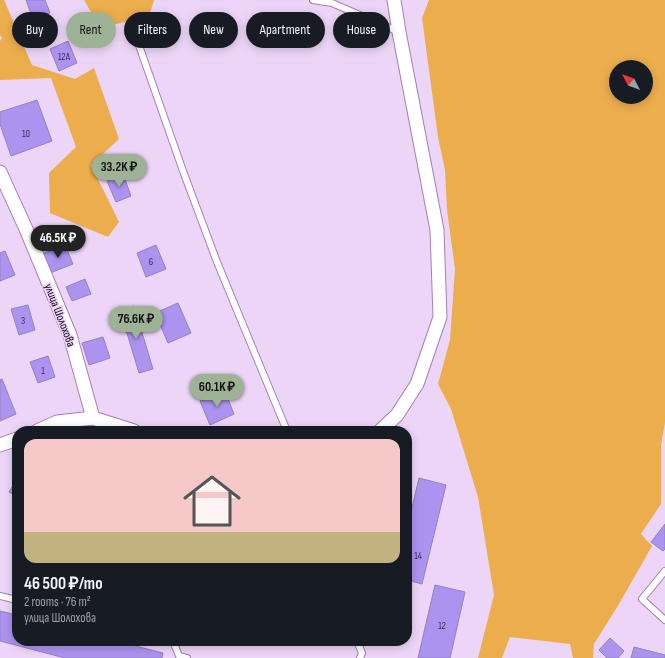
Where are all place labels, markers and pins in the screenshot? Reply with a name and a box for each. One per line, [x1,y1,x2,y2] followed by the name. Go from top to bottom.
[82,154,156,188] pin: 33.2K ₽
[21,225,95,259] pin: 46.5K ₽
[99,306,173,340] pin: 76.6K ₽
[180,374,254,408] pin: 60.1K ₽

